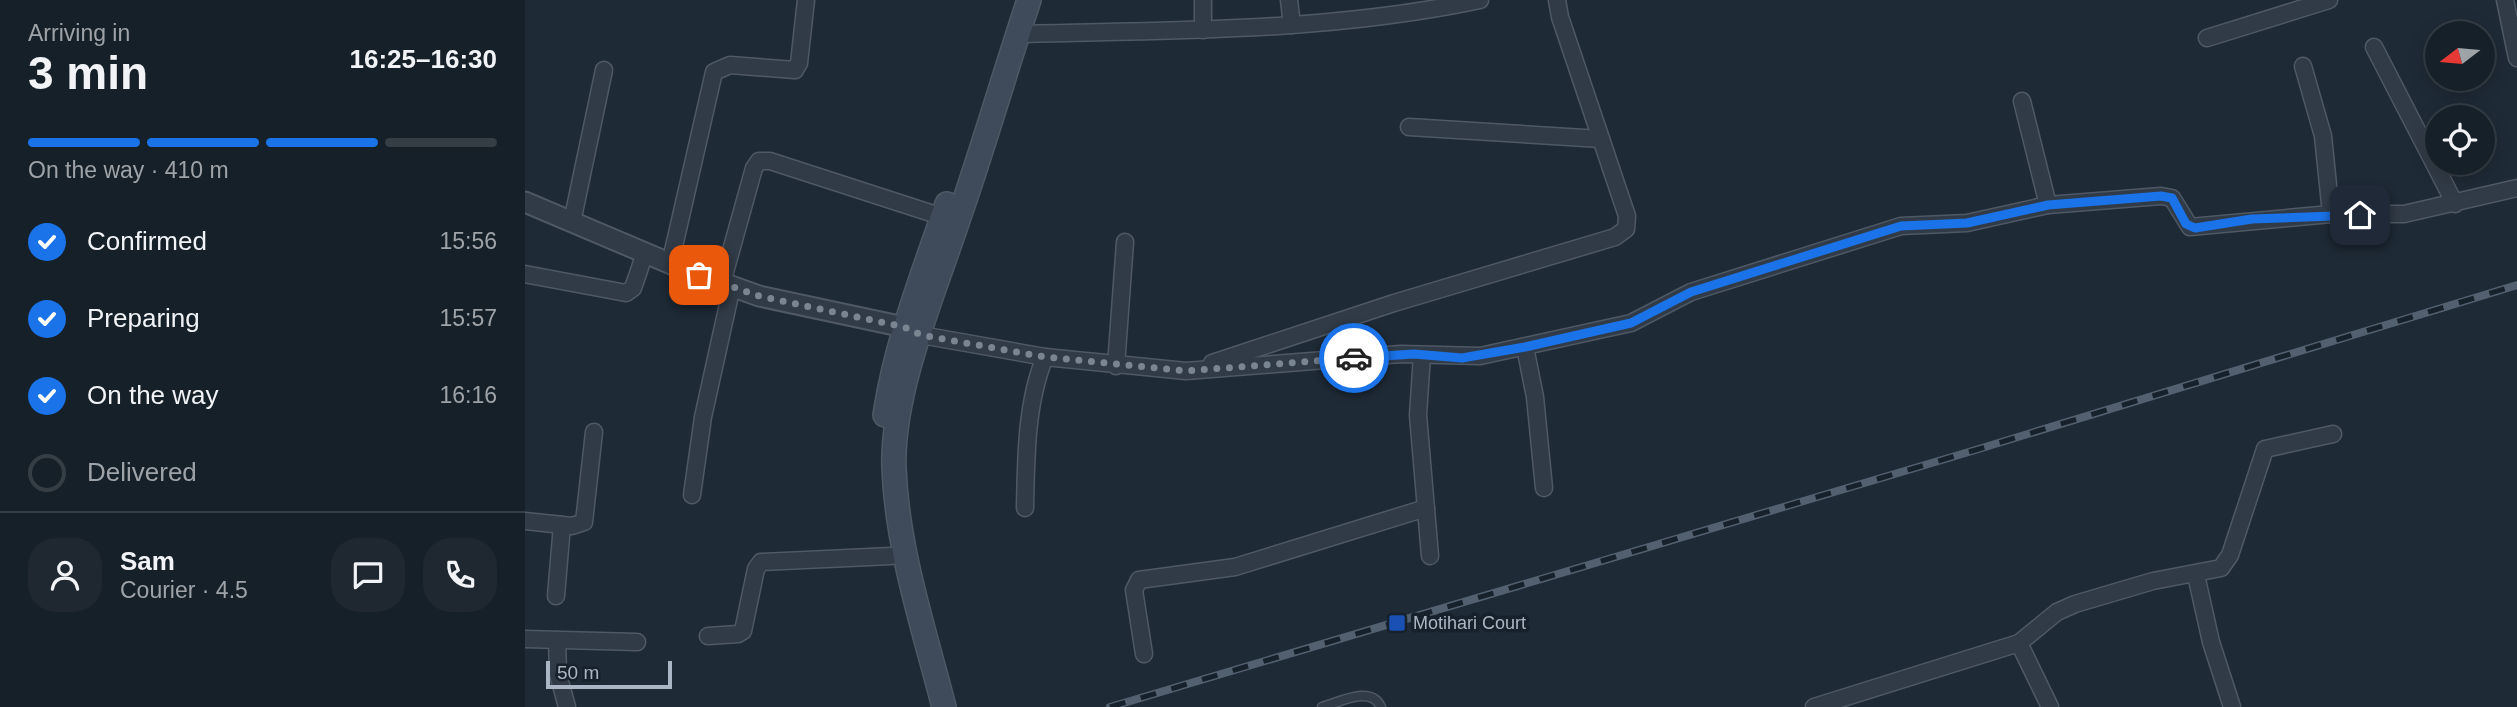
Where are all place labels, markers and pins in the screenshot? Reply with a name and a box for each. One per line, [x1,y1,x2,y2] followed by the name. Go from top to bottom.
[2330,185,2390,245] pin
[669,245,729,305] pin
[1387,613,1407,633] marker: Motihari Court
[1413,613,1526,633] place label: Motihari Court

